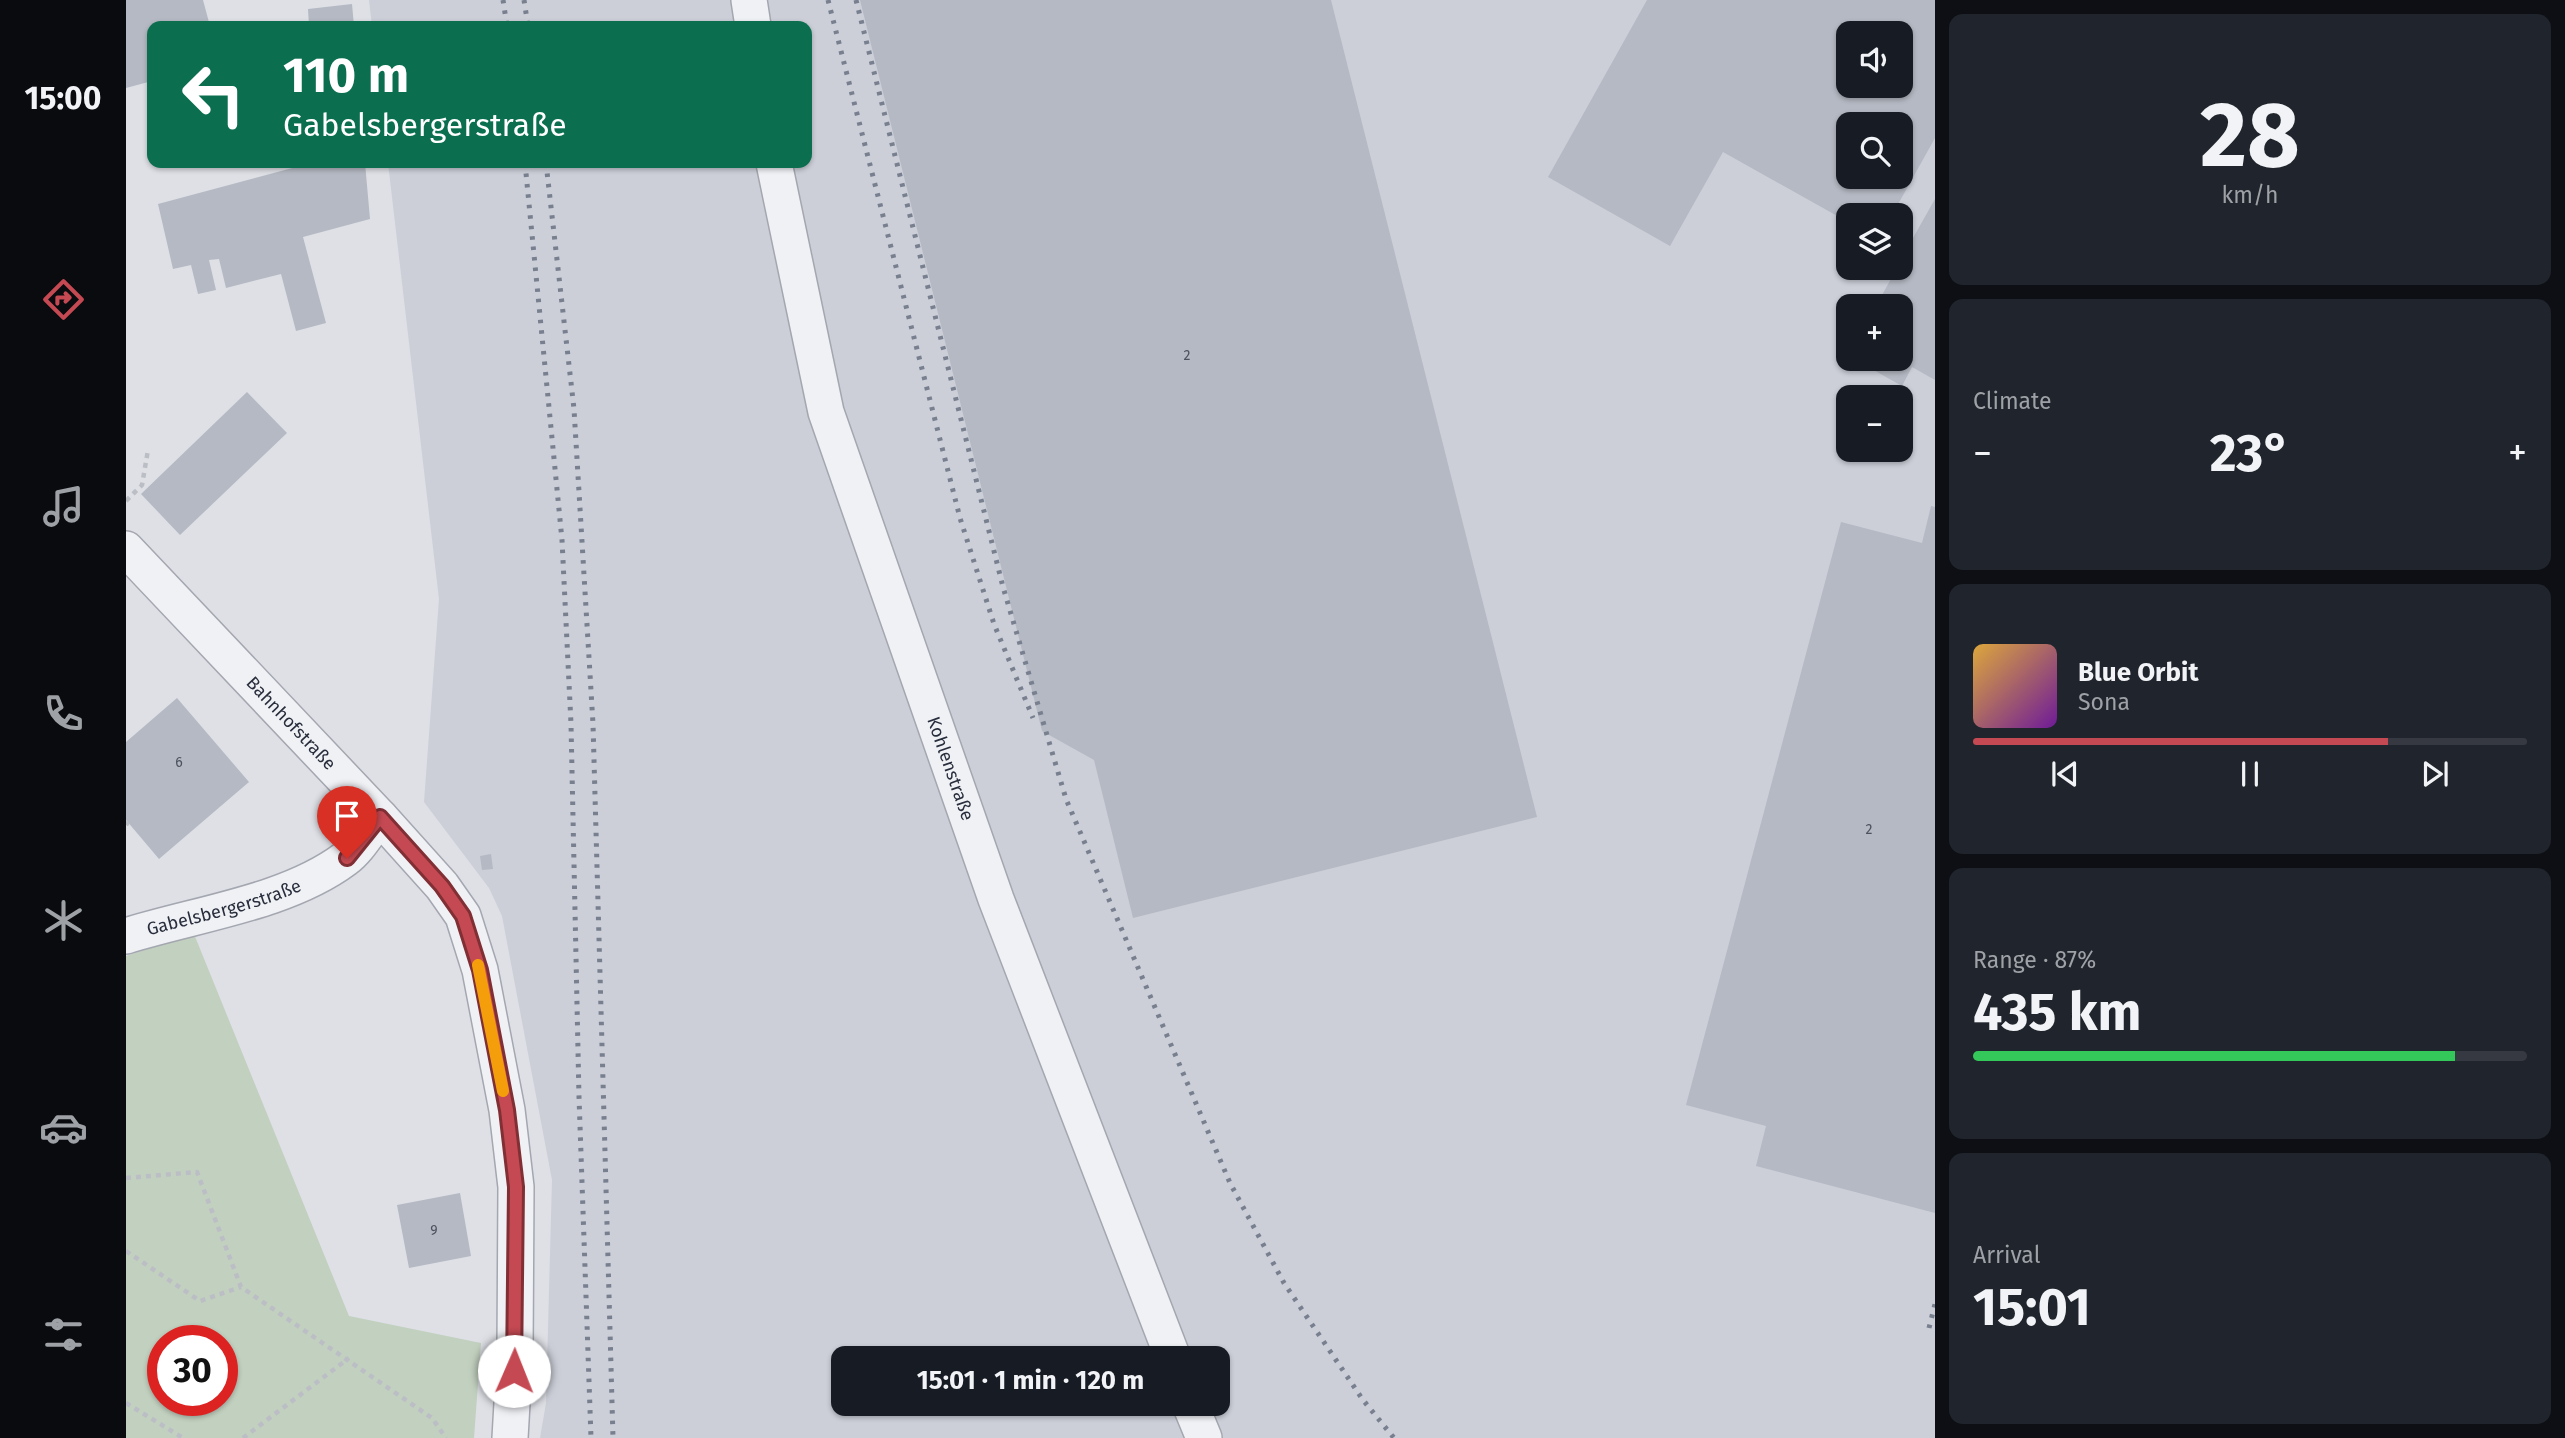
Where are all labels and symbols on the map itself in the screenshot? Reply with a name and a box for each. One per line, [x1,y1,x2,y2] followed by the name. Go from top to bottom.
[1184,347,1191,364] house number: 2
[242,672,341,774] street label: Bahnhofstraße
[922,714,979,823] street label: Kohlenstraße
[175,754,183,771] house number: 6
[317,786,377,858] pin
[1866,821,1873,838] house number: 2
[144,874,305,940] street label: Gabelsbergerstraße
[430,1222,438,1239] house number: 9
[147,1325,238,1416] speed limit sign: 30
[477,1334,551,1408] position arrow

